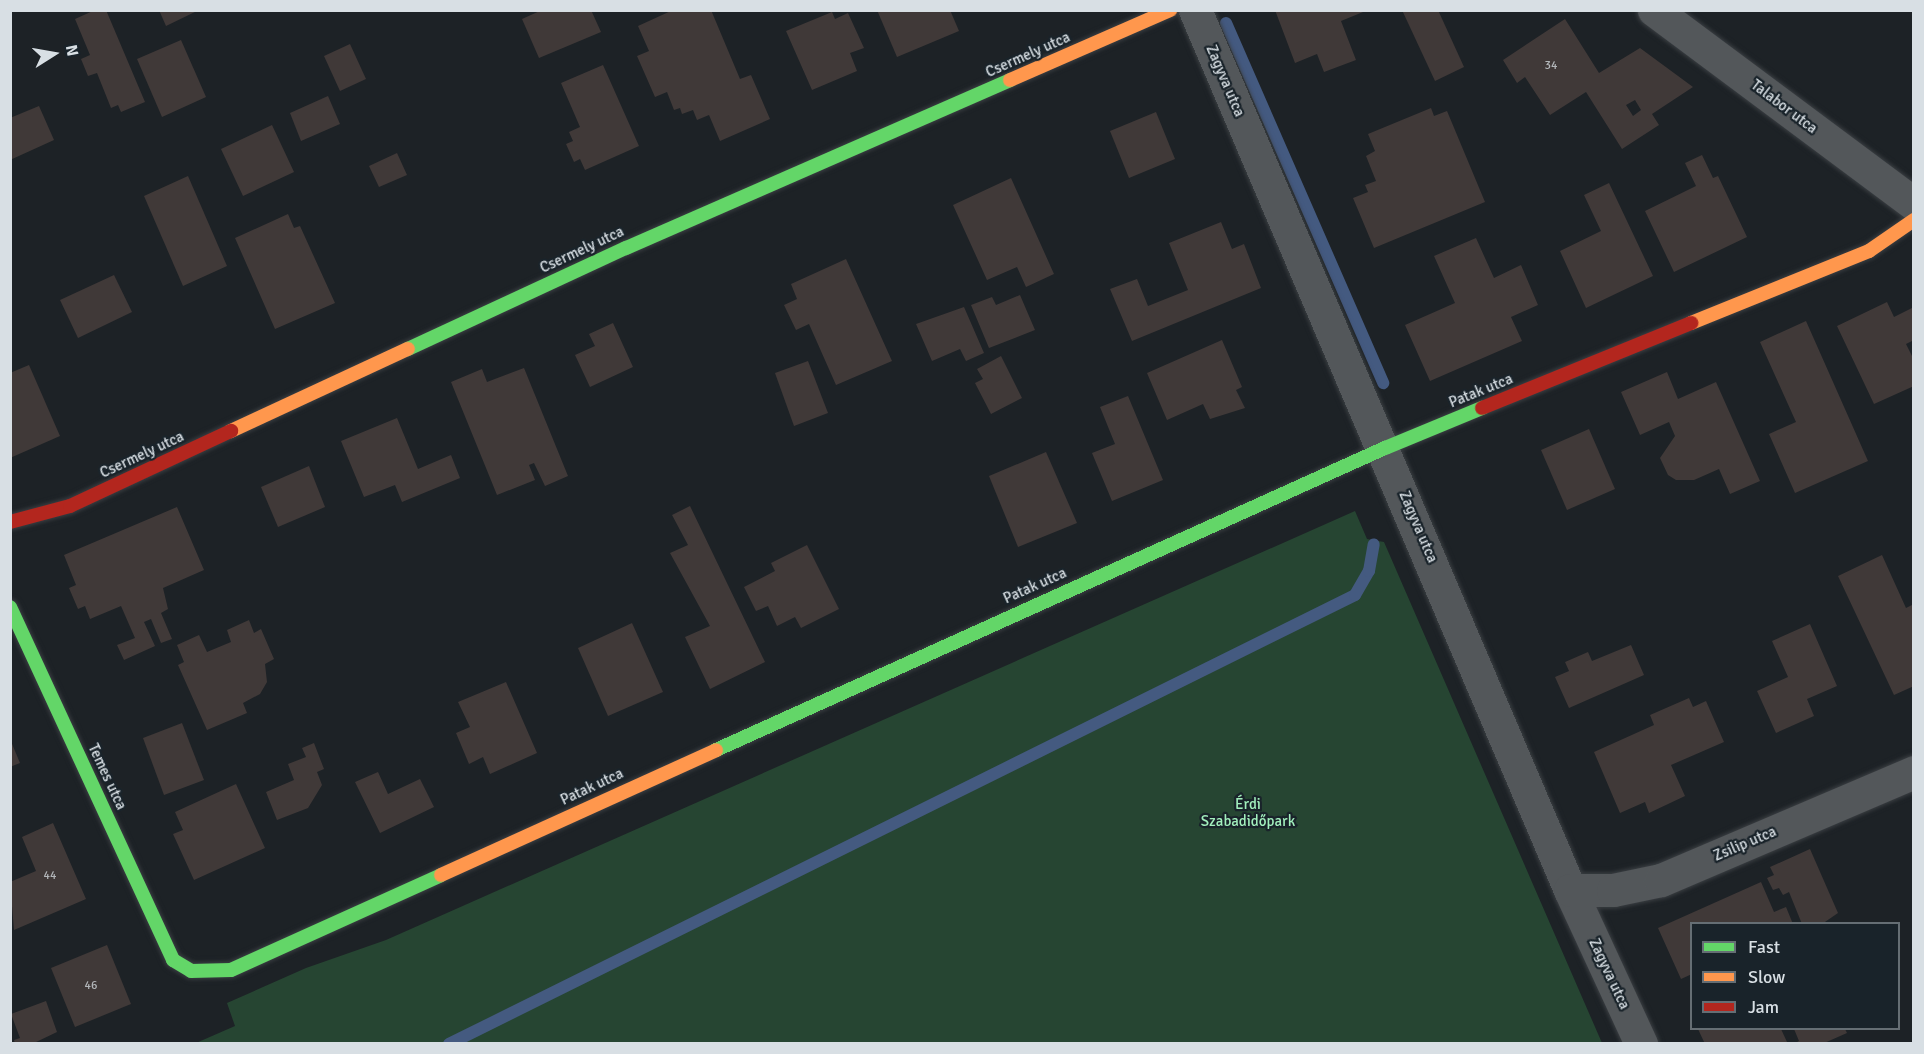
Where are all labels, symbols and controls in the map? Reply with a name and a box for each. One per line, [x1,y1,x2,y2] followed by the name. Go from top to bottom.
[24,24,84,84] north arrow
[983,28,1073,82] street label: Csermely utca
[1202,42,1248,120] street label: Zagyva utca
[61,43,83,58] text: N
[1545,59,1557,73] house number: 34
[1747,76,1821,138] street label: Talabor utca
[537,223,627,277] street label: Csermely utca
[1446,370,1516,412] street label: Patak utca
[97,428,187,482] street label: Csermely utca
[1395,488,1441,566] street label: Zagyva utca
[1001,564,1069,608] street label: Patak utca
[84,741,130,813] street label: Temes utca
[558,765,626,809] street label: Patak utca
[1201,795,1295,830] park label: Érdi Szabadidőpark
[1711,823,1779,865] street label: Zsilip utca
[44,869,56,883] house number: 44
[1690,922,1900,1030] legend
[1585,936,1633,1012] street label: Zagyva utca
[1748,936,1780,958] text: Fast
[1748,966,1785,988] text: Slow
[85,979,97,993] house number: 46
[1748,996,1779,1018] text: Jam

